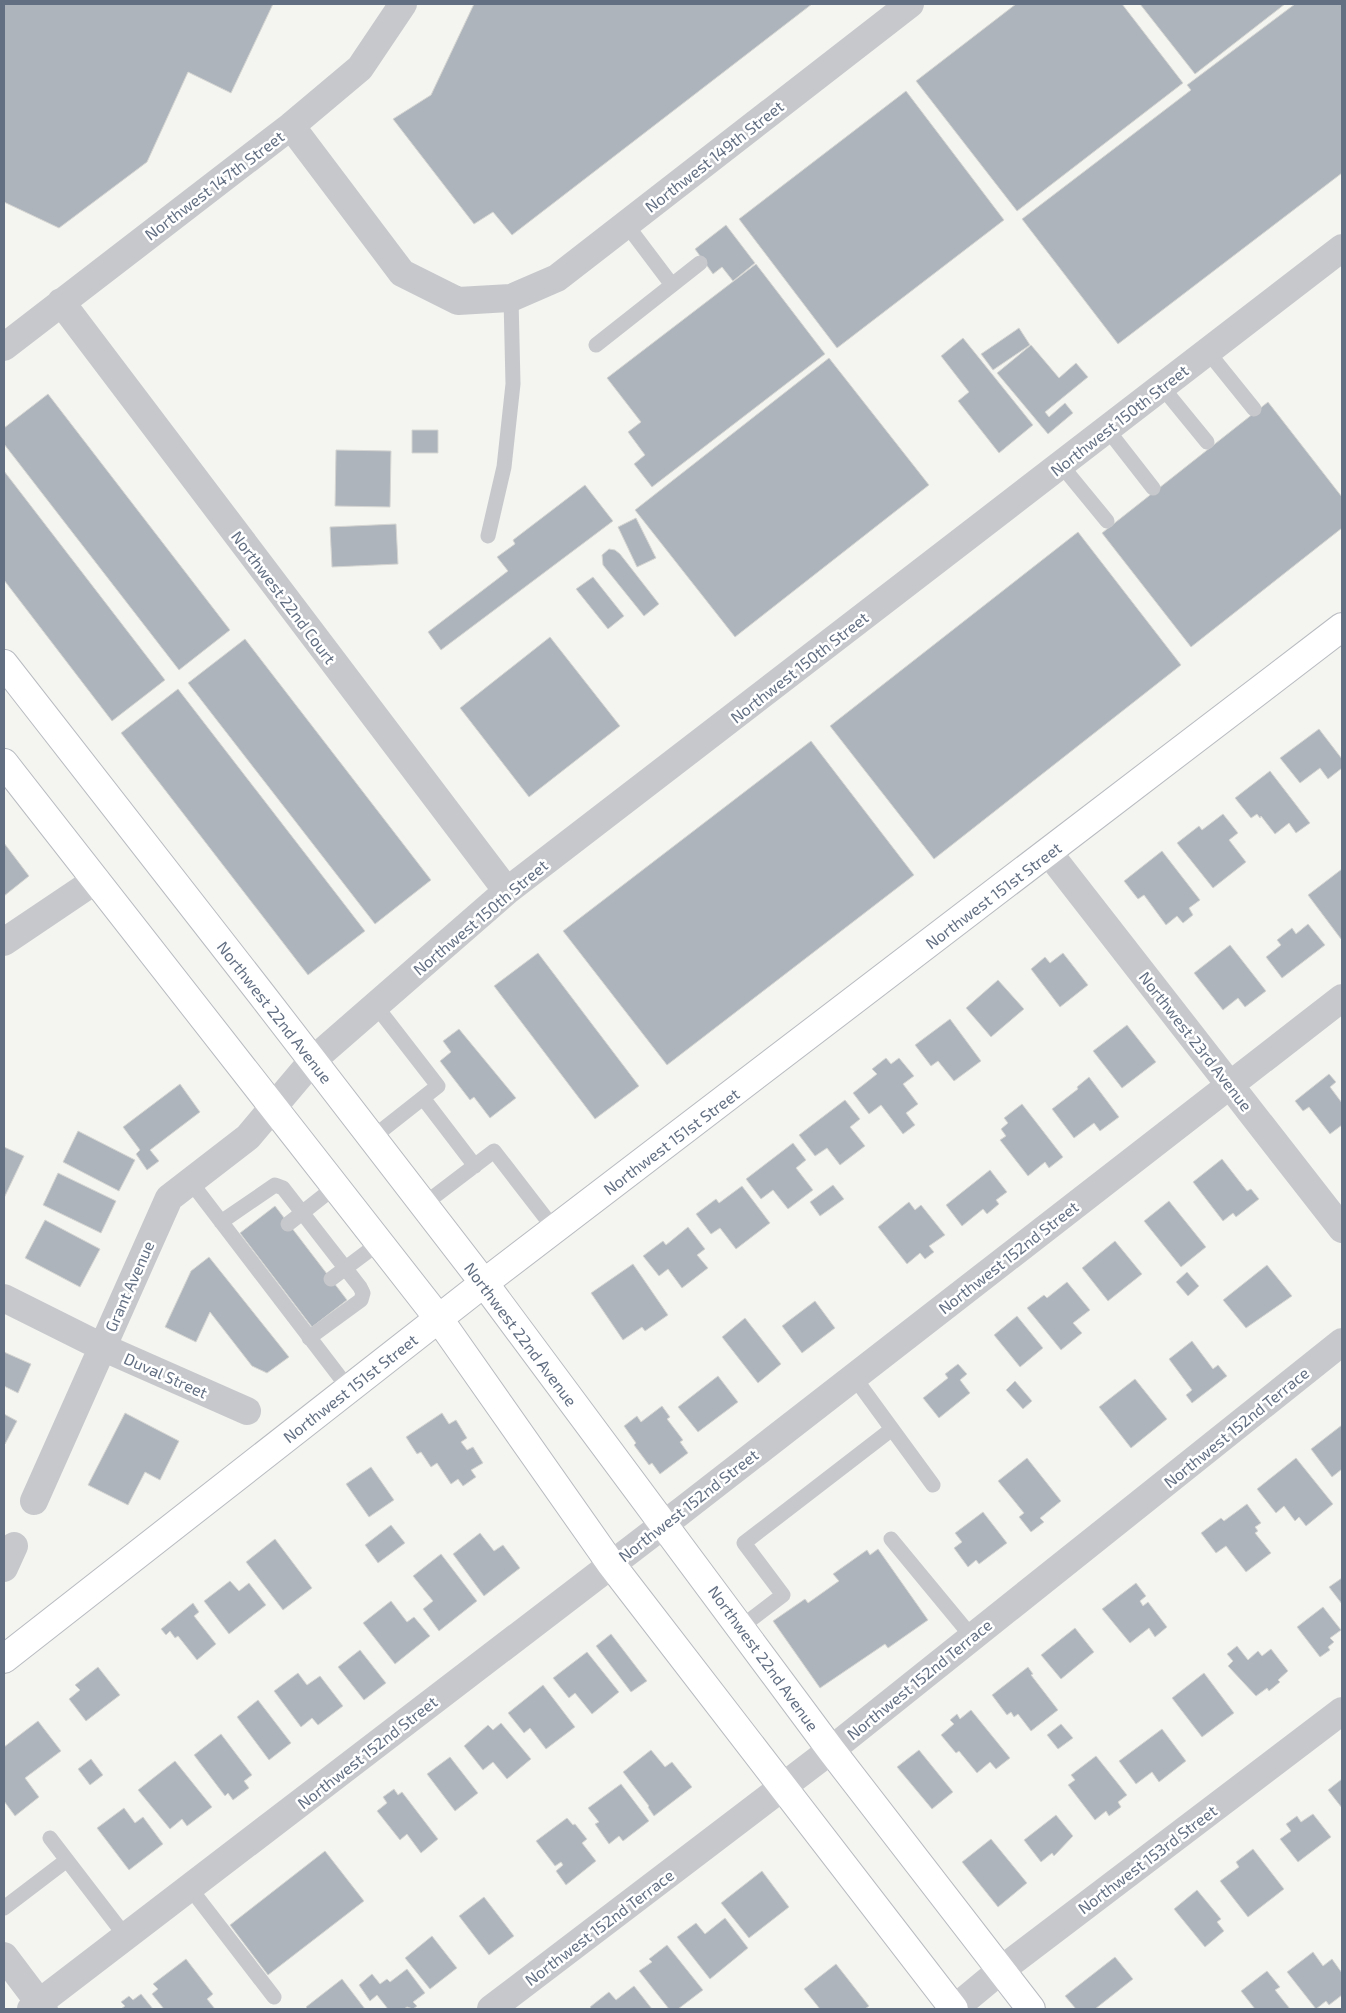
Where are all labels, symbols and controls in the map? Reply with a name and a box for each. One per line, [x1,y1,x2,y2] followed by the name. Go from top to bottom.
[641,96,787,216] street label: Northwest 149th Street
[141,126,287,244] street label: Northwest 147th Street
[1046,360,1192,480] street label: Northwest 150th Street
[228,527,340,667] street label: Northwest 22nd Court
[726,607,872,727] street label: Northwest 150th Street
[921,838,1065,952] street label: Northwest 151st Street
[409,855,551,979] street label: Northwest 150th Street
[214,937,336,1087] street label: Northwest 22nd Avenue
[1136,967,1256,1115] street label: Northwest 23rd Avenue
[599,1084,743,1198] street label: Northwest 151st Street
[934,1197,1082,1317] street label: Northwest 152nd Street
[101,1238,157,1334] street label: Grant Avenue
[461,1258,581,1410] street label: Northwest 22nd Avenue
[279,1330,421,1446] street label: Northwest 151st Street
[121,1348,211,1402] street label: Duval Street
[1160,1363,1312,1491] street label: Northwest 152nd Terrace
[614,1445,762,1565] street label: Northwest 152nd Street
[705,1582,823,1734] street label: Northwest 22nd Avenue
[843,1615,995,1743] street label: Northwest 152nd Terrace
[293,1692,441,1812] street label: Northwest 152nd Street
[1074,1801,1220,1917] street label: Northwest 153rd Street
[521,1865,677,1989] street label: Northwest 152nd Terrace

